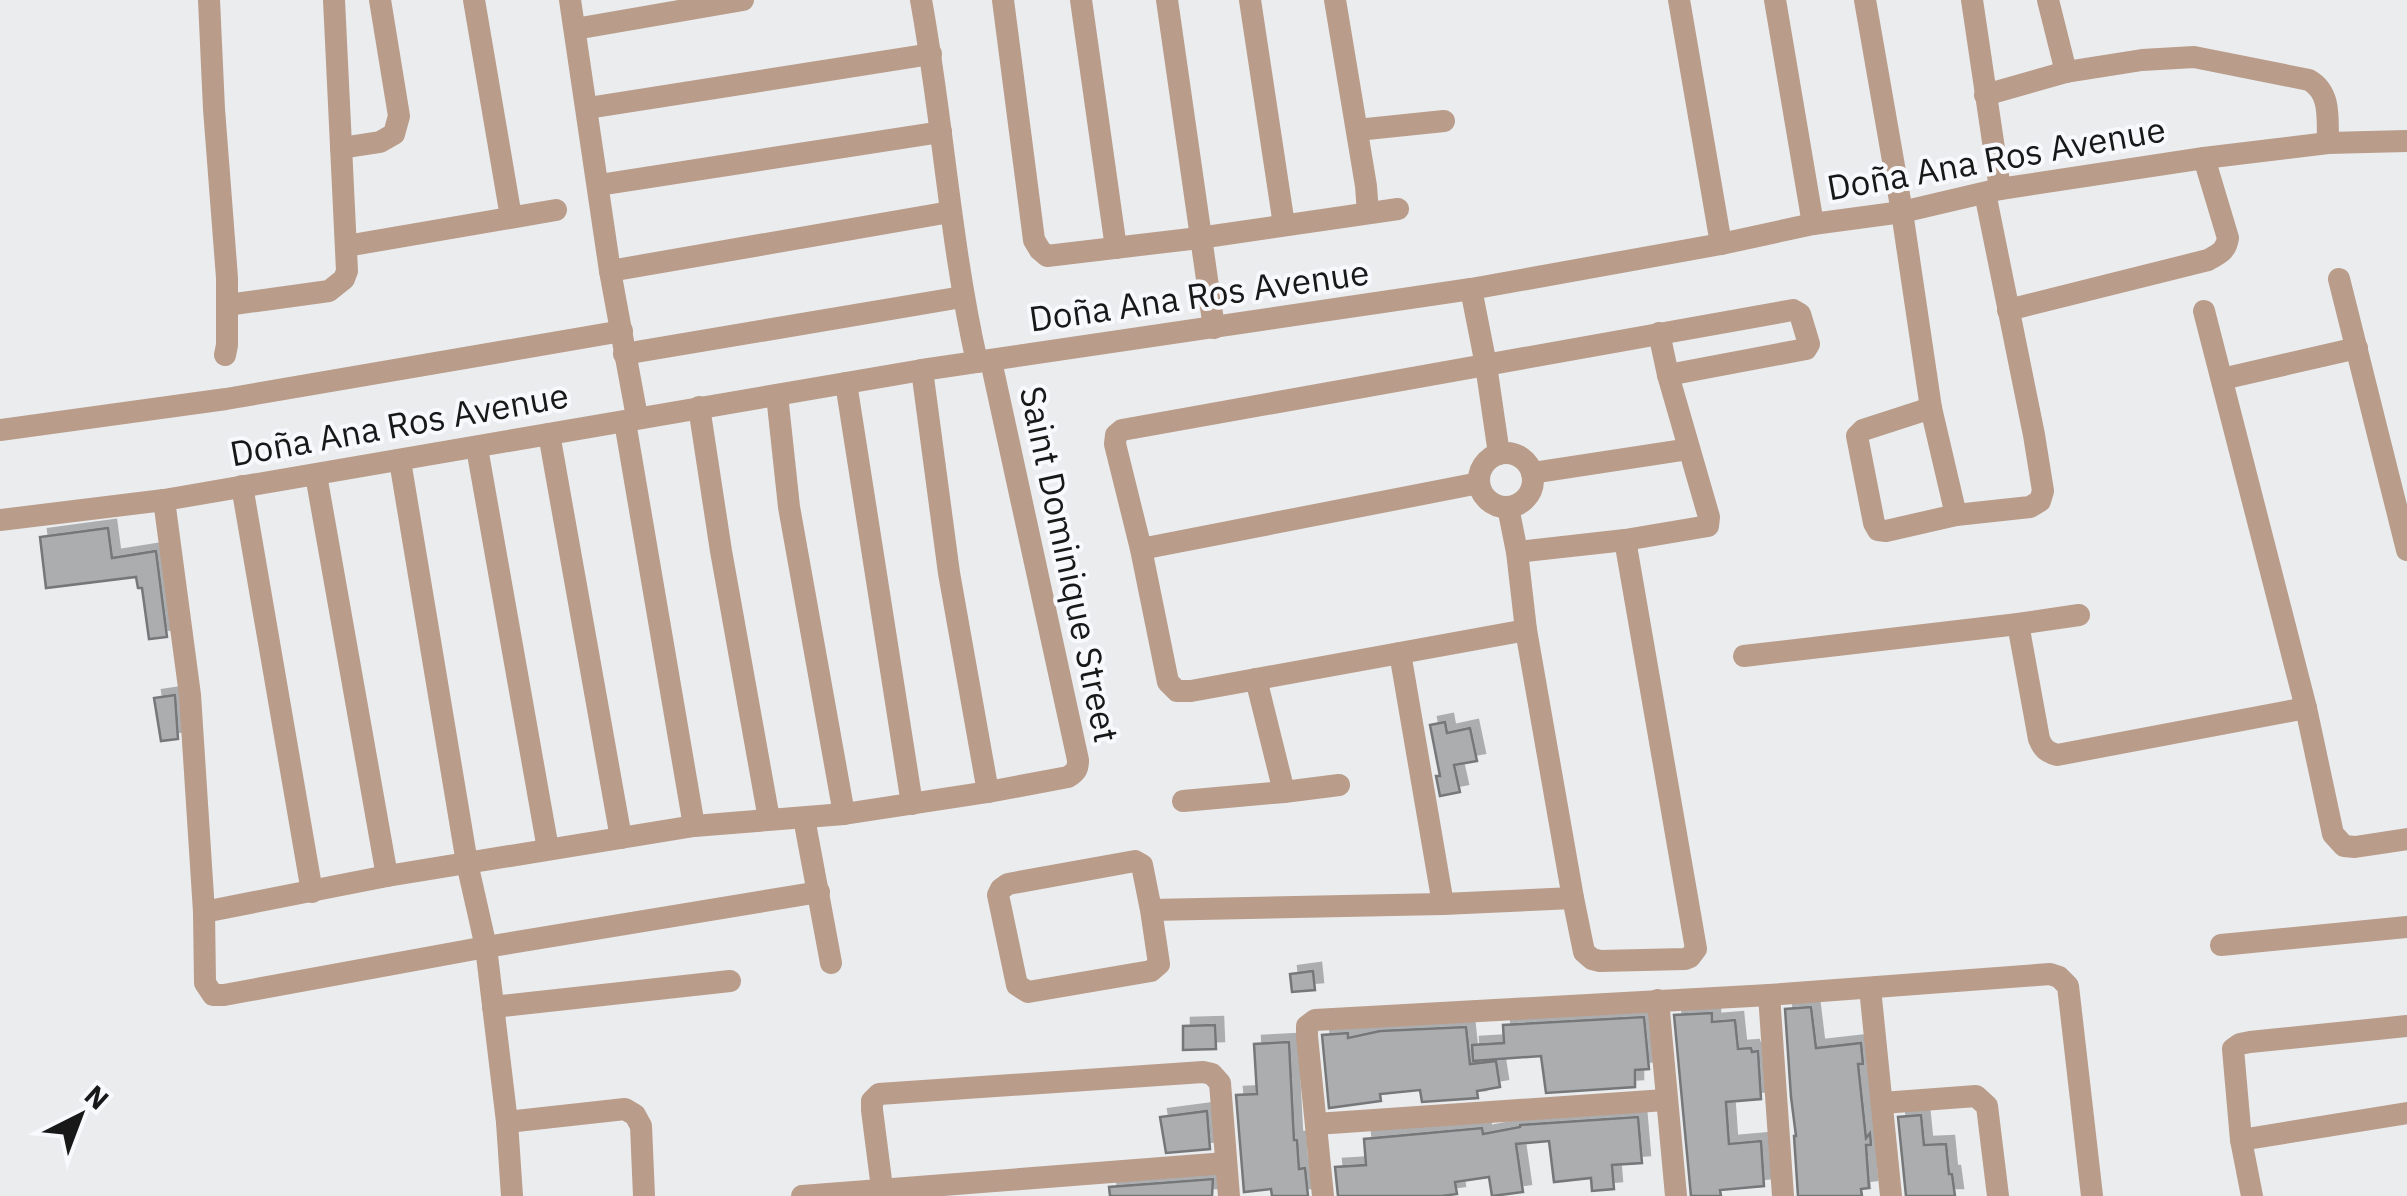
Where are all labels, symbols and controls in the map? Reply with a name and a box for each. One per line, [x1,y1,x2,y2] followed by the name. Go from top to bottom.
[1823,106,2169,210] street label: Doña Ana Ros Avenue
[1026,248,1372,342] street label: Doña Ana Ros Avenue
[226,372,572,476] street label: Doña Ana Ros Avenue
[1010,382,1130,746] street label: Saint Dominique Street
[30,1066,130,1166] north arrow
[77,1077,117,1118] text: N

